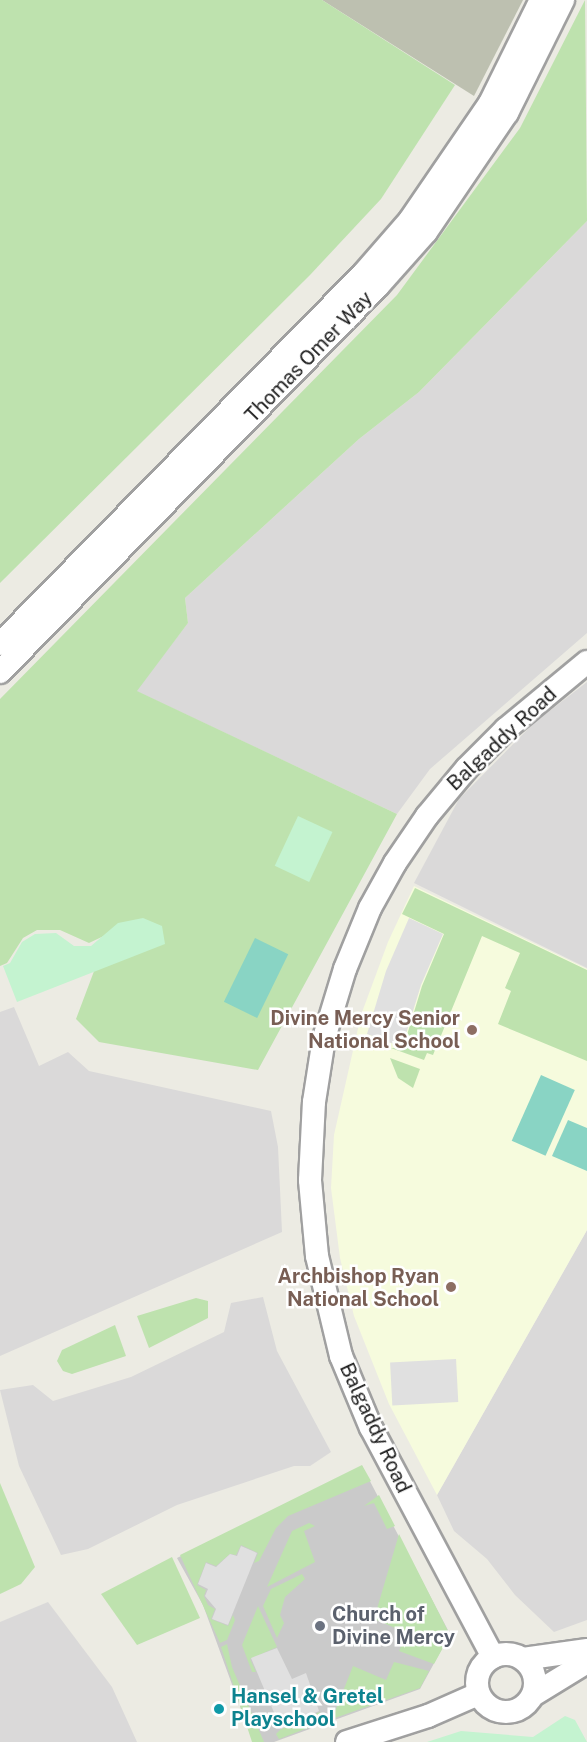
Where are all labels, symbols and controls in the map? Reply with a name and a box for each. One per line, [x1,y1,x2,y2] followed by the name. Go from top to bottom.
[240,286,378,428] street label: Thomas Omer Way
[442,682,562,796] street label: Balgaddy Road
[270,1006,460,1053] place label: Divine Mercy Senior National School
[465,1023,479,1037] marker: Divine Mercy Senior National School
[277,1264,439,1311] place label: Archbishop Ryan National School
[444,1280,458,1294] marker: Archbishop Ryan National School
[334,1359,416,1497] street label: Balgaddy Road
[332,1602,455,1649] place label: Church of Divine Mercy
[313,1619,327,1633] marker: Church of Divine Mercy
[231,1685,384,1732] place label: Hansel & Gretel Playschool
[212,1702,226,1716] marker: Hansel & Gretel Playschool

